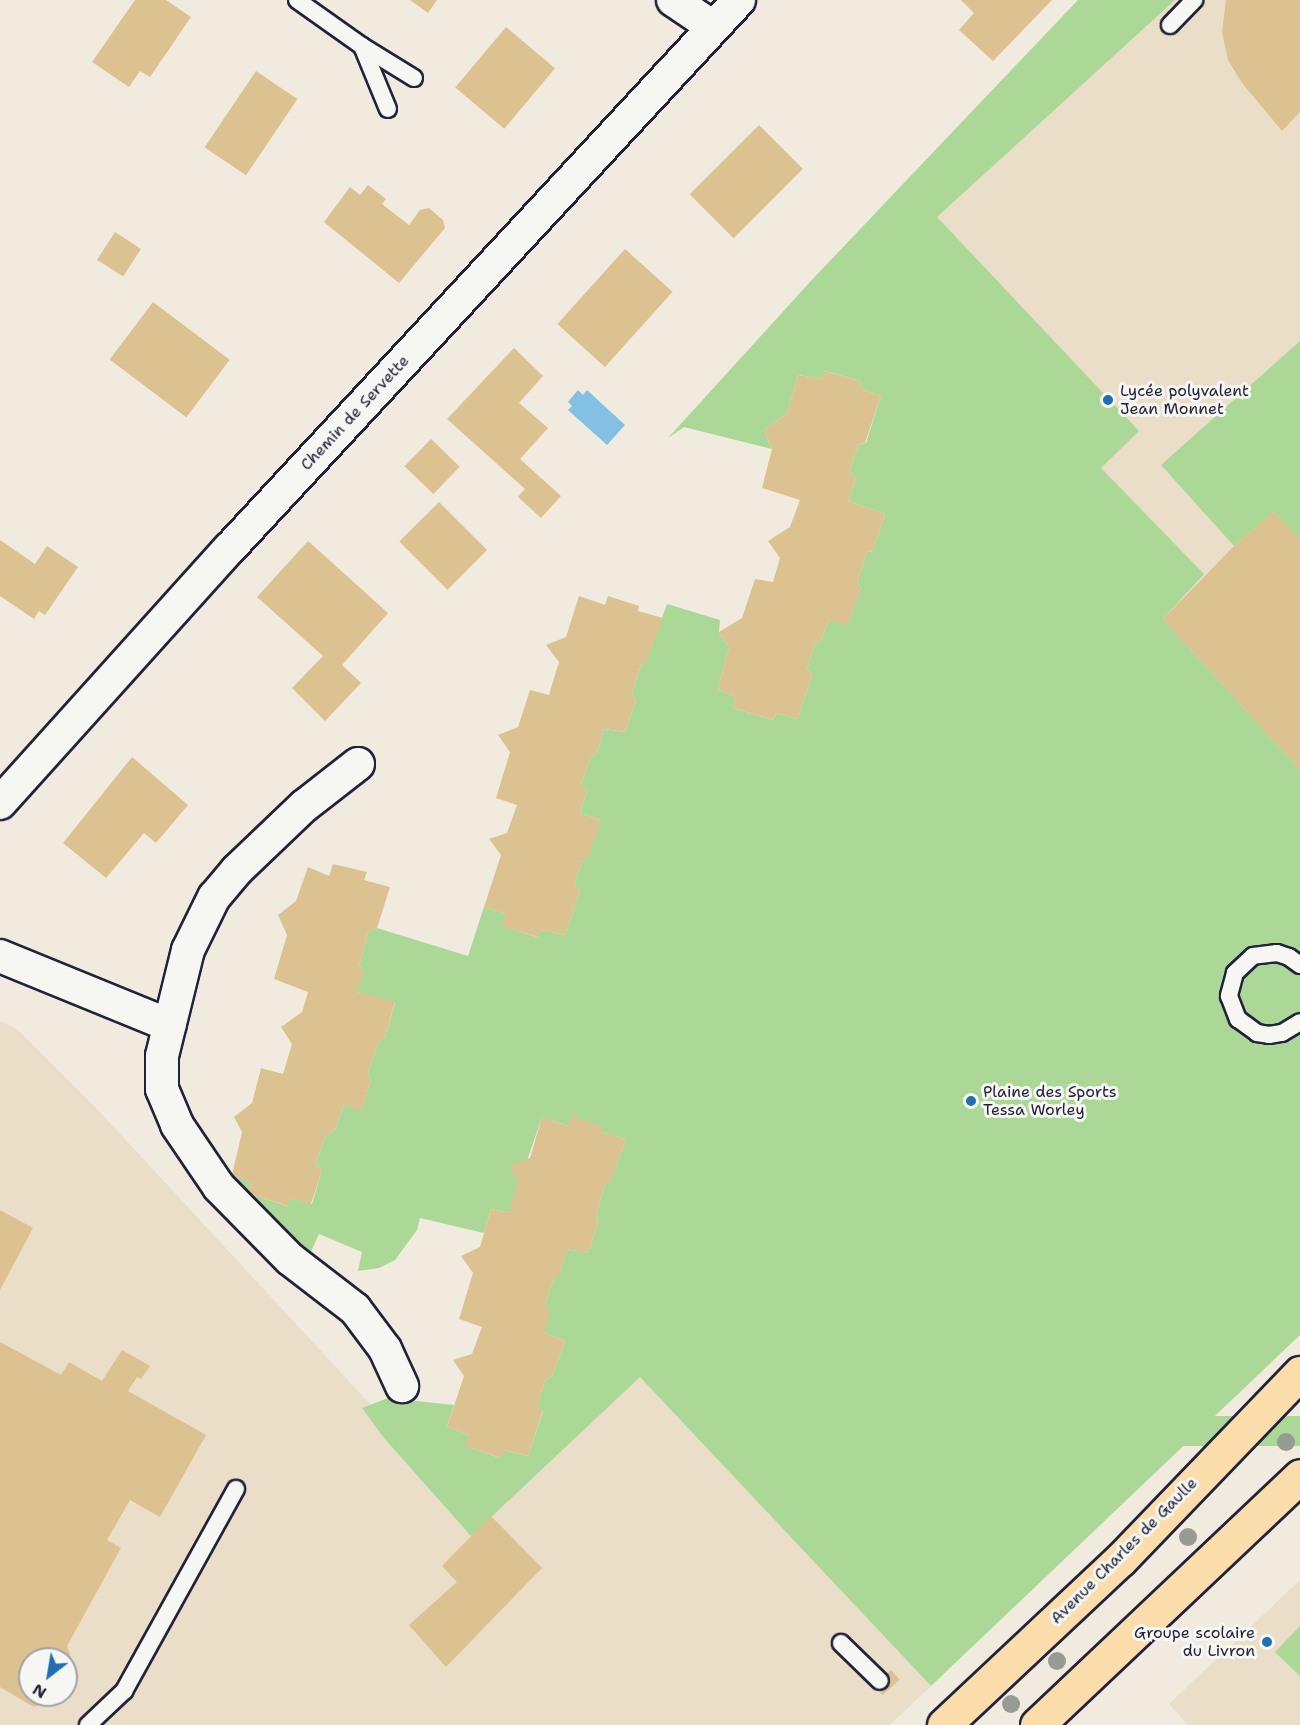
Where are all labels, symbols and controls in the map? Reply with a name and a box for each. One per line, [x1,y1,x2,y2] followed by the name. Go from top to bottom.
[297,351,413,475] street label: Chemin de Servette
[1120,381,1249,419] place label: Lycée polyvalent Jean Monnet
[1101,393,1115,407] marker: Lycée polyvalent Jean Monnet
[983,1082,1117,1120] place label: Plaine des Sports Tessa Worley
[964,1094,978,1108] marker: Plaine des Sports Tessa Worley
[1047,1474,1201,1628] street label: Avenue Charles de Gaulle
[1134,1623,1255,1661] place label: Groupe scolaire du Livron
[1260,1635,1274,1649] marker: Groupe scolaire du Livron
[18,1647,78,1707] north arrow
[29,1679,50,1703] text: N

